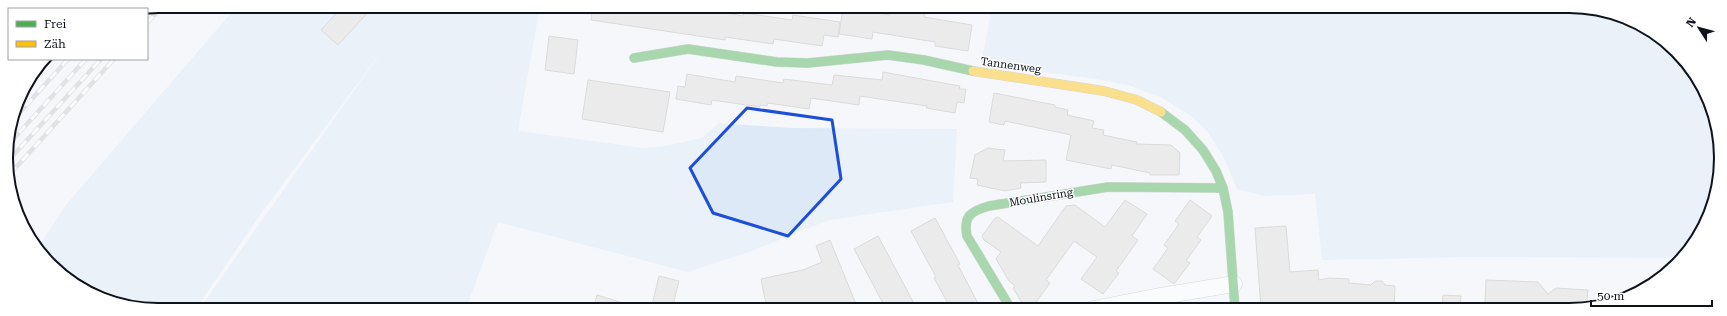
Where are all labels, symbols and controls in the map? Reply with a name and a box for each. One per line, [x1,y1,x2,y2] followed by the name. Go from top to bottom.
[8,8,148,60] legend
[1679,8,1719,48] north arrow
[1684,15,1699,30] text: N
[44,17,66,31] text: Frei
[44,37,66,51] text: Zäh
[980,55,1043,76] street label: Tannenweg
[1008,185,1075,210] street label: Moulinsring
[1591,282,1712,308] scale bar
[1597,289,1624,303] text: 50 m

